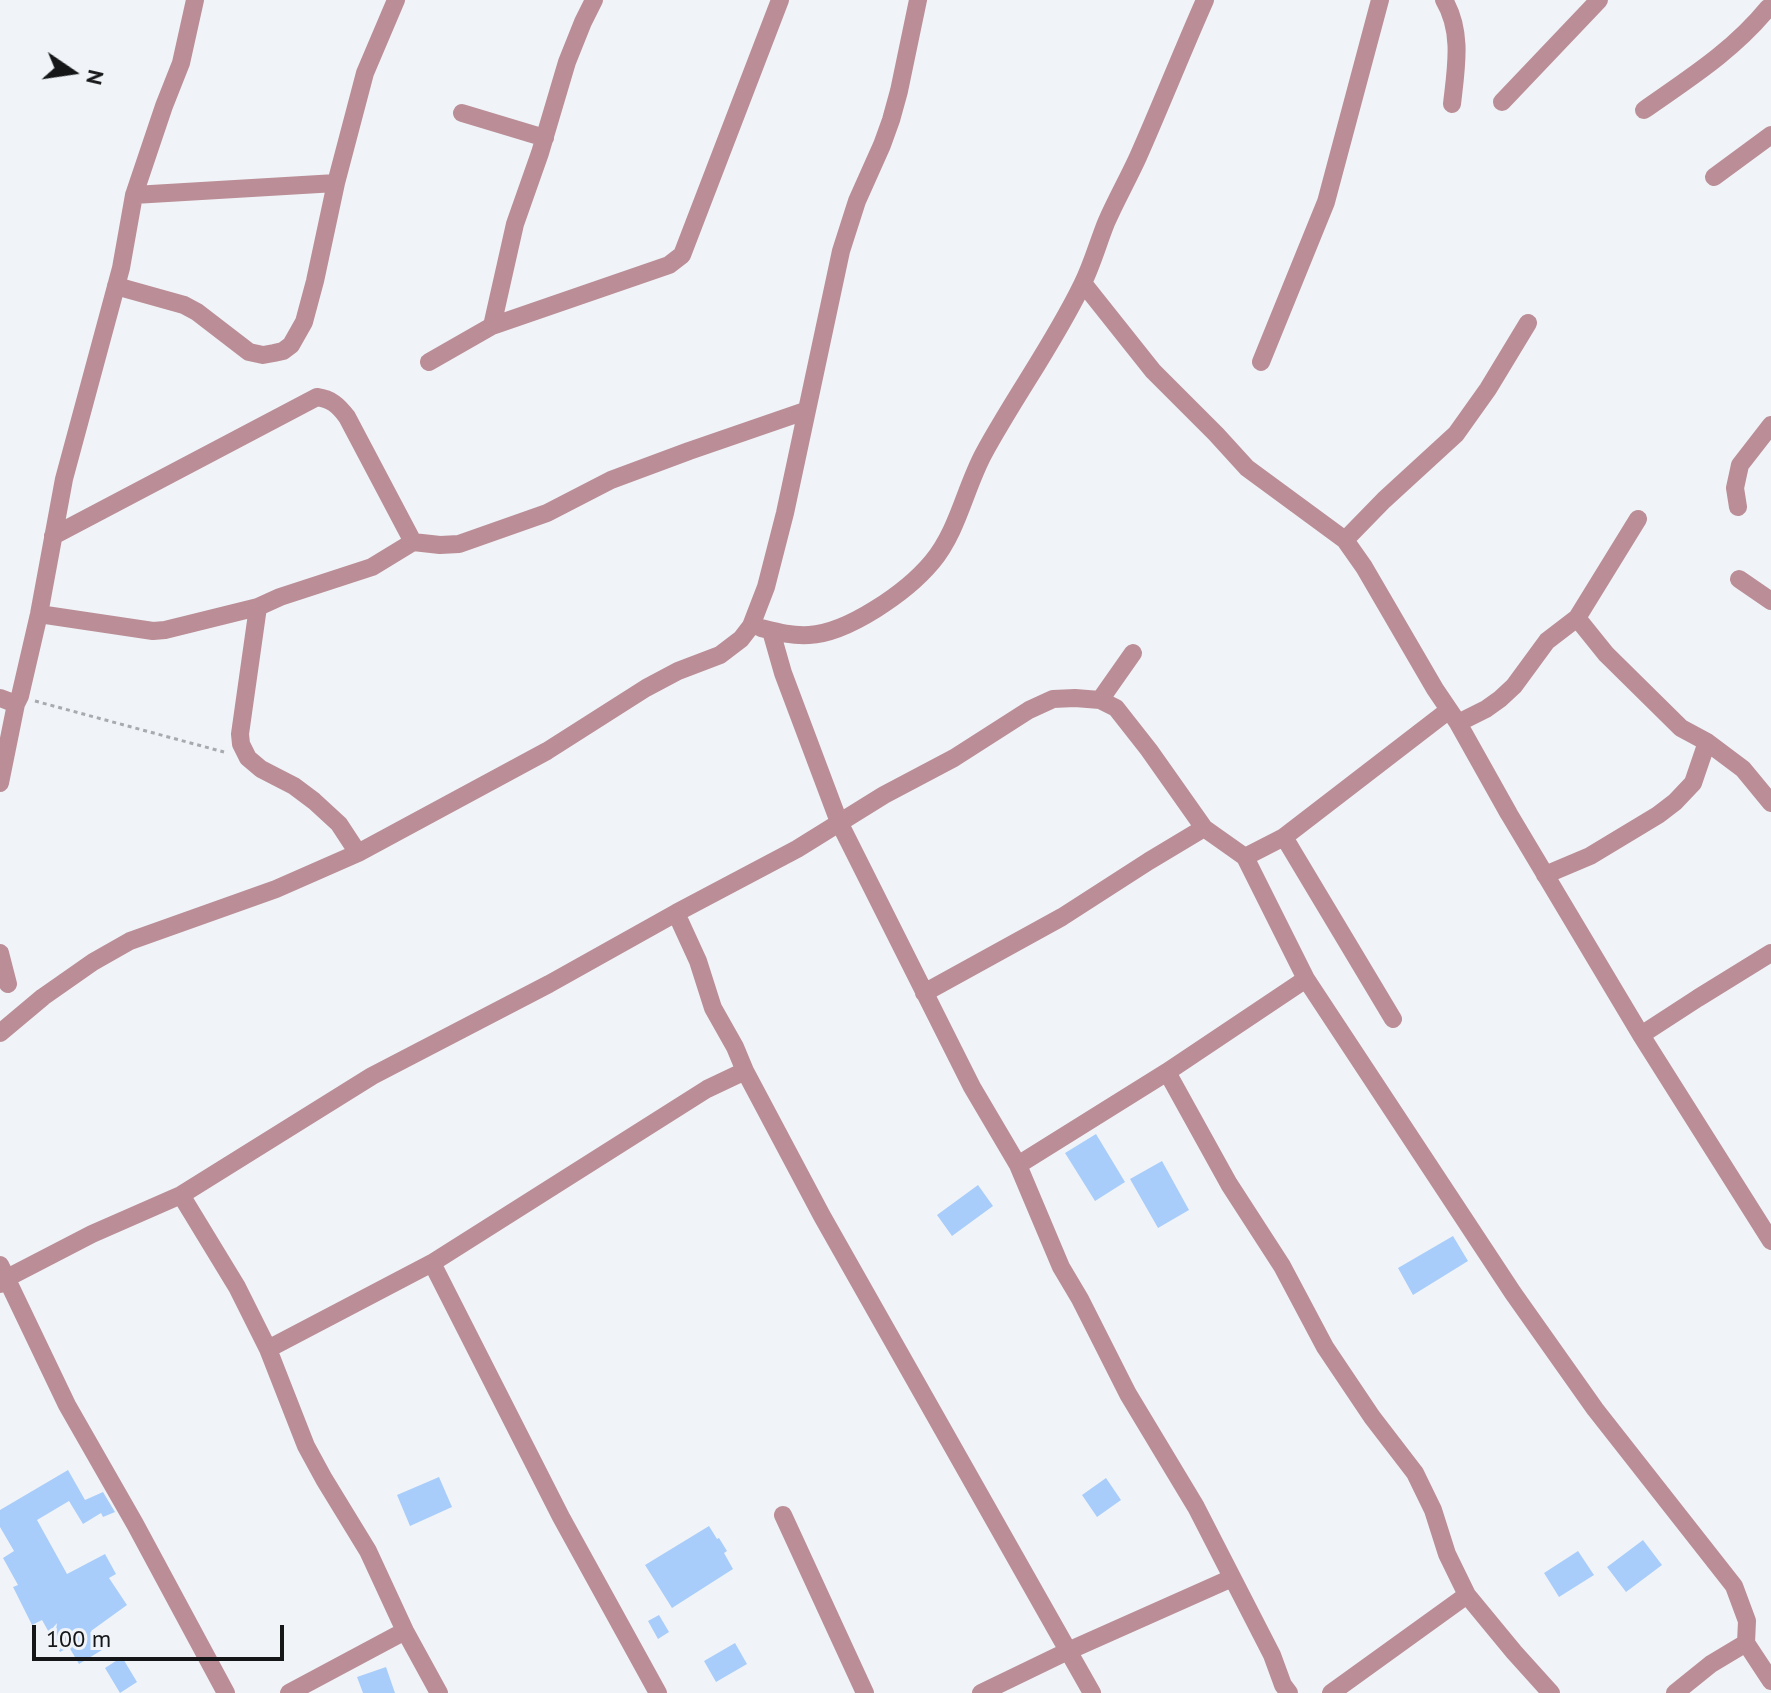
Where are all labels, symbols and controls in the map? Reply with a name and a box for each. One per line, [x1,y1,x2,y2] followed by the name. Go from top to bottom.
[32,32,112,112] north arrow
[80,67,111,88] text: N
[36,1609,288,1659] scale bar
[46,1623,111,1654] text: 100 m

